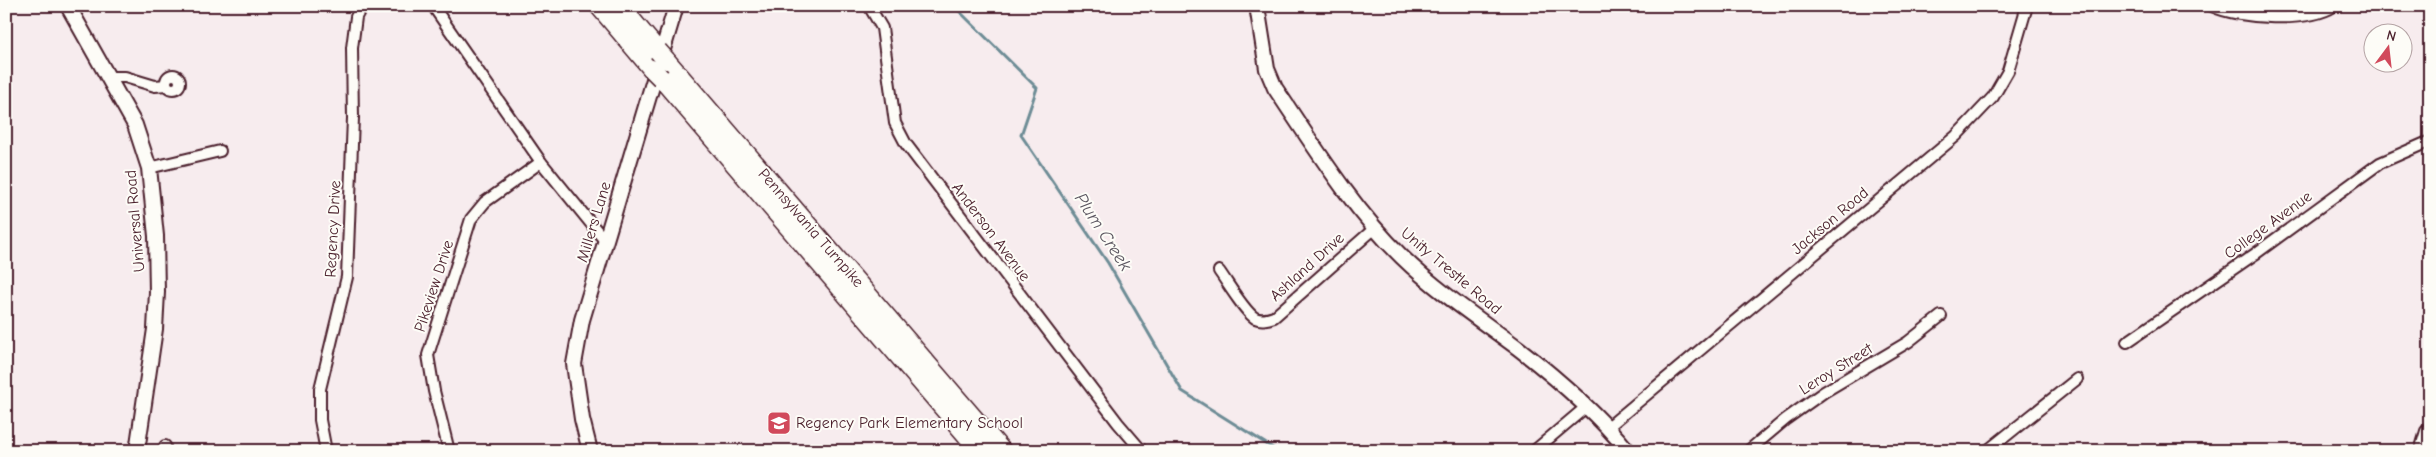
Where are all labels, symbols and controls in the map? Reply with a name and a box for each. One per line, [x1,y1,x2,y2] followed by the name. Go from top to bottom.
[2364,22,2414,72] north arrow
[2385,27,2398,45] text: N
[755,165,867,291] street label: Pennsylvania Turnpike
[122,169,148,273] street label: Universal Road
[948,179,1034,285] street label: Anderson Avenue
[321,180,345,278] street label: Regency Drive
[573,180,615,264] street label: Millers Lane
[1788,184,1872,258] street label: Jackson Road
[2221,187,2315,263] street label: College Avenue
[1070,189,1136,275] water label: Plum Creek
[1397,224,1505,318] street label: Unity Trestle Road
[1266,229,1348,305] street label: Ashland Drive
[411,238,457,334] street label: Pikeview Drive
[1796,339,1876,399] street label: Leroy Street
[766,410,792,436] school or university icon: Regency Park Elementary School
[796,414,1023,432] place label: Regency Park Elementary School

